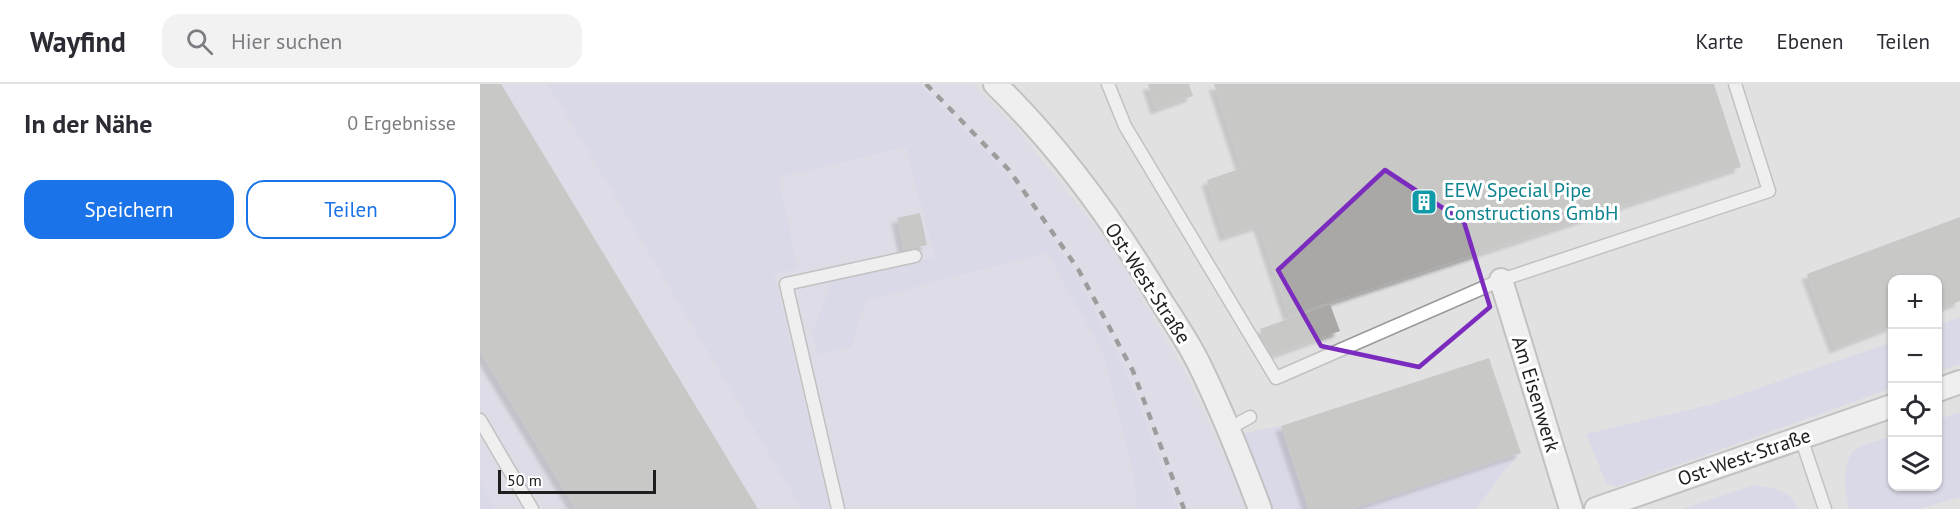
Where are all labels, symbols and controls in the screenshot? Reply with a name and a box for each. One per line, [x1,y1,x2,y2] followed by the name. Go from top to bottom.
[162,14,582,68] search box
[30,23,126,60] text: Wayfind
[183,25,216,58] icon: search
[231,27,342,55] text: Hier suchen
[1696,28,1744,55] text: Karte
[1777,28,1843,55] text: Ebenen
[1876,28,1930,55] text: Teilen
[24,107,152,140] text: In der Nähe
[347,110,456,136] text: 0 Ergebnisse
[1444,177,1618,226] place label: EEW Special Pipe Constructions GmbH
[24,180,234,239] button: Speichern
[246,180,456,239] button: Teilen
[1409,187,1439,217] building icon: EEW Special Pipe Constructions GmbH
[1099,218,1197,348] street label: Ost-West-Straße
[1888,275,1942,491] map controls
[1888,275,1942,329] button: +
[1888,329,1942,383] button: −
[1506,333,1566,456] street label: Am Eisenwerk
[1888,383,1942,437] button: locate
[1674,422,1814,492] street label: Ost-West-Straße
[1888,437,1942,491] button: layers
[498,467,656,494] scale bar
[507,470,542,490] text: 50 m

